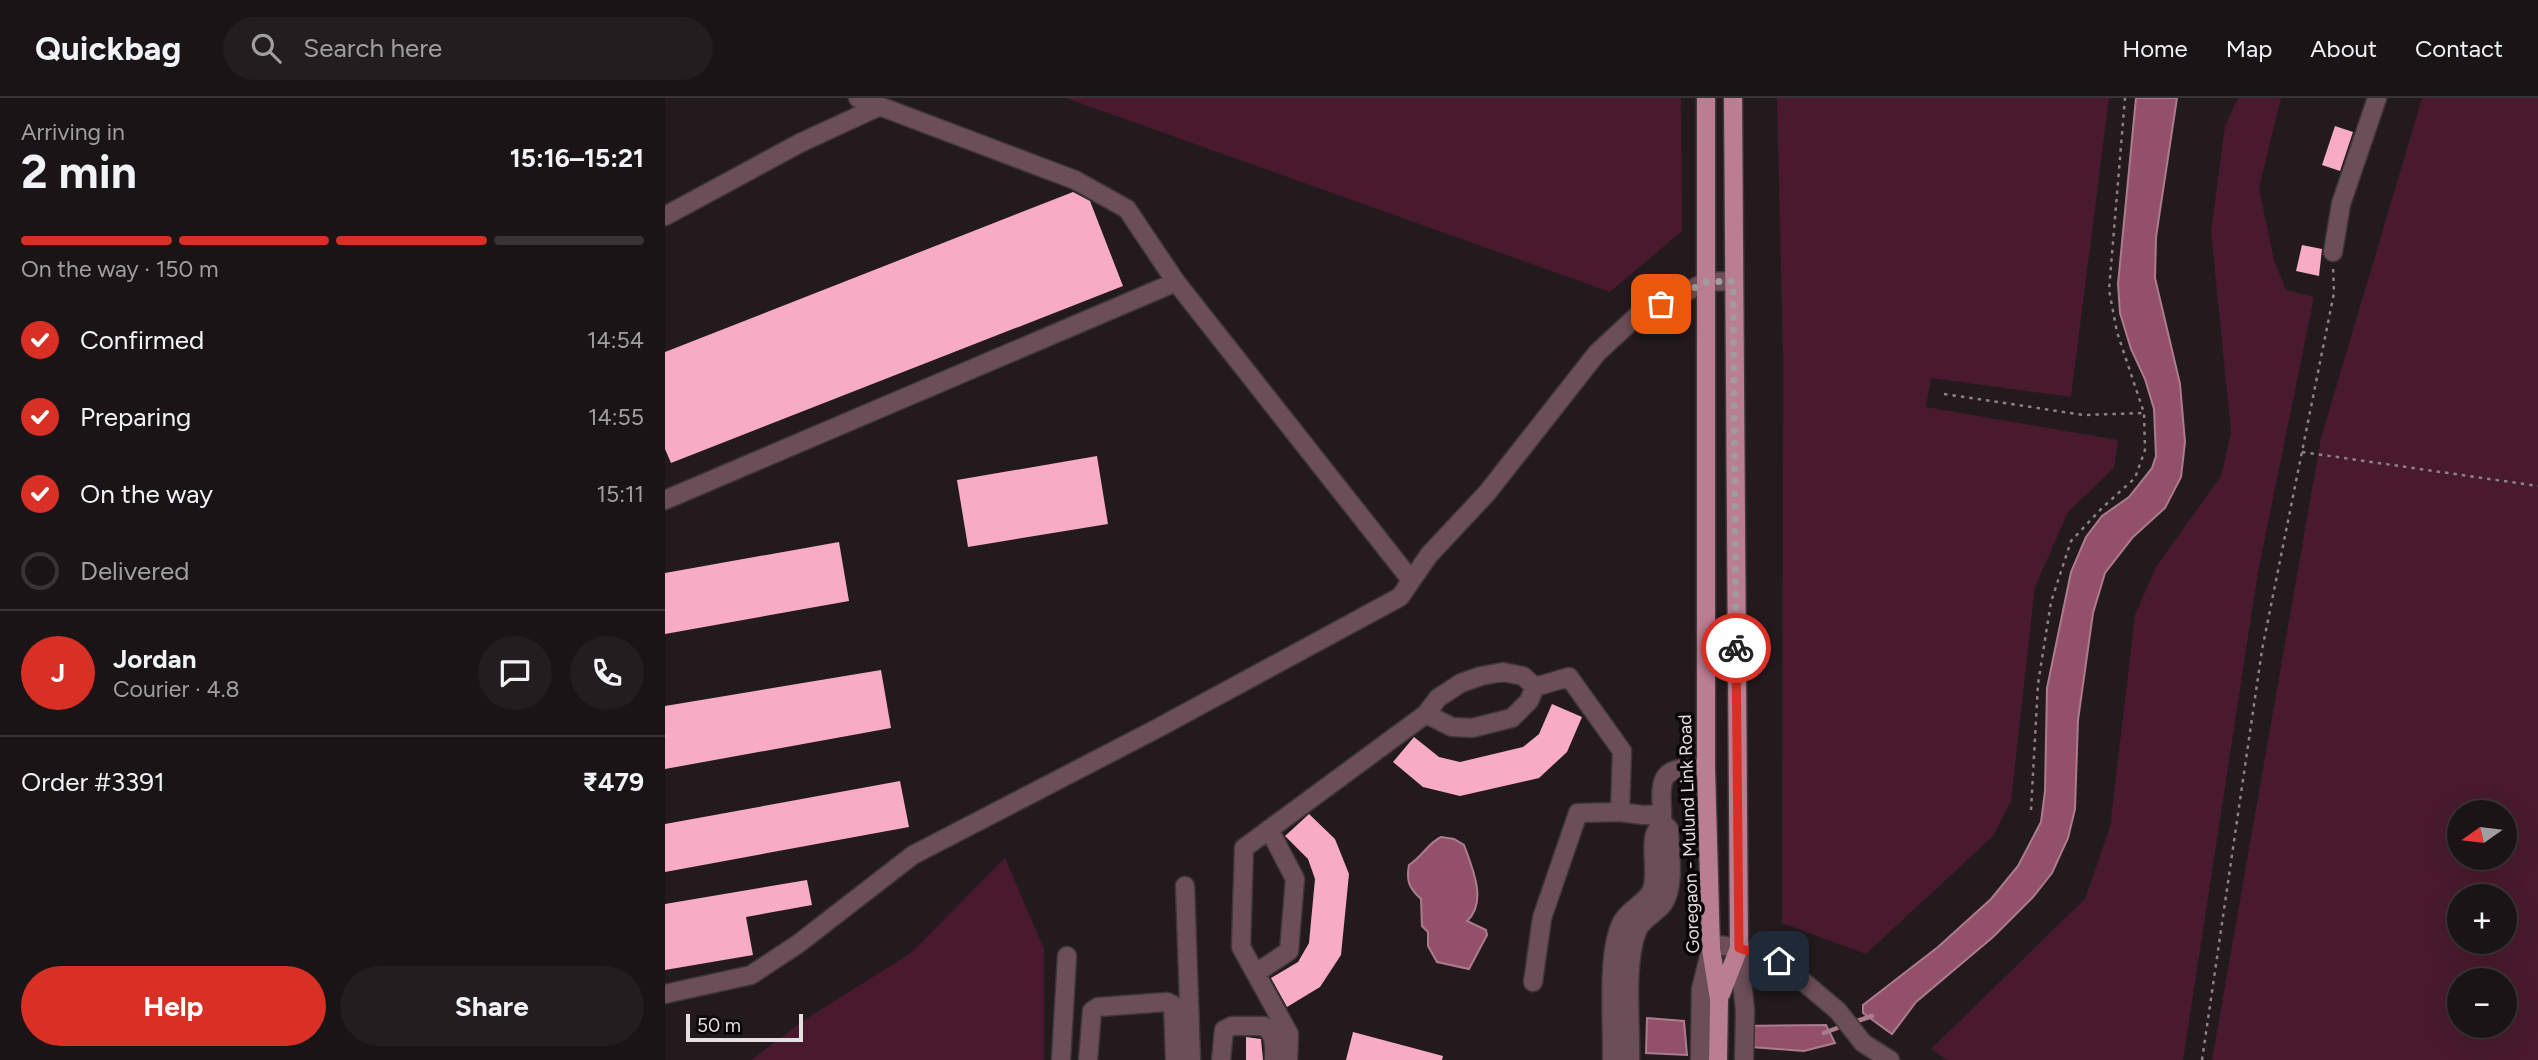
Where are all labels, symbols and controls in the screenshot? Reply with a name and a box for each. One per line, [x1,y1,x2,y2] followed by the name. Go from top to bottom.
[223,17,713,80] search box
[35,29,181,68] text: Quickbag
[247,29,285,67] icon: search
[303,32,442,64] text: Search here
[2122,34,2188,63] text: Home
[2226,34,2272,63] text: Map
[2310,34,2377,63] text: About
[2415,34,2503,63] text: Contact
[21,118,125,146] text: Arriving in
[510,142,644,174] text: 15:16–15:21
[21,144,137,200] text: 2 min
[21,255,218,283] text: On the way · 150 m
[1631,274,1691,334] pin
[1642,285,1680,323] icon: bag
[21,321,59,359] icon: check
[80,324,204,356] text: Confirmed
[587,326,644,354] text: 14:54
[21,398,59,436] icon: check
[80,401,191,433] text: Preparing
[588,403,644,431] text: 14:55
[21,475,59,513] icon: check
[80,478,213,510] text: On the way
[596,480,644,508] text: 15:11
[80,555,189,587] text: Delivered
[1701,613,1771,683] courier
[1717,629,1755,667] icon: bike
[478,636,552,710] button: chat
[570,636,644,710] button: phone
[113,643,196,675] text: Jordan
[51,657,65,689] text: J
[113,675,240,703] text: Courier · 4.8
[1674,714,1704,954] street label: Goregaon - Mulund Link Road
[21,766,165,798] text: Order #3391
[582,766,644,798] text: ₹479
[2447,800,2517,870] north arrow
[2447,800,2517,1038] map controls
[2447,884,2517,954] button: +
[1749,931,1809,991] pin
[1760,942,1798,980] icon: home
[21,966,326,1046] button: Help
[340,966,644,1046] button: Share
[2447,968,2517,1038] button: −
[686,1011,803,1043] scale bar
[697,1014,741,1037] text: 50 m

